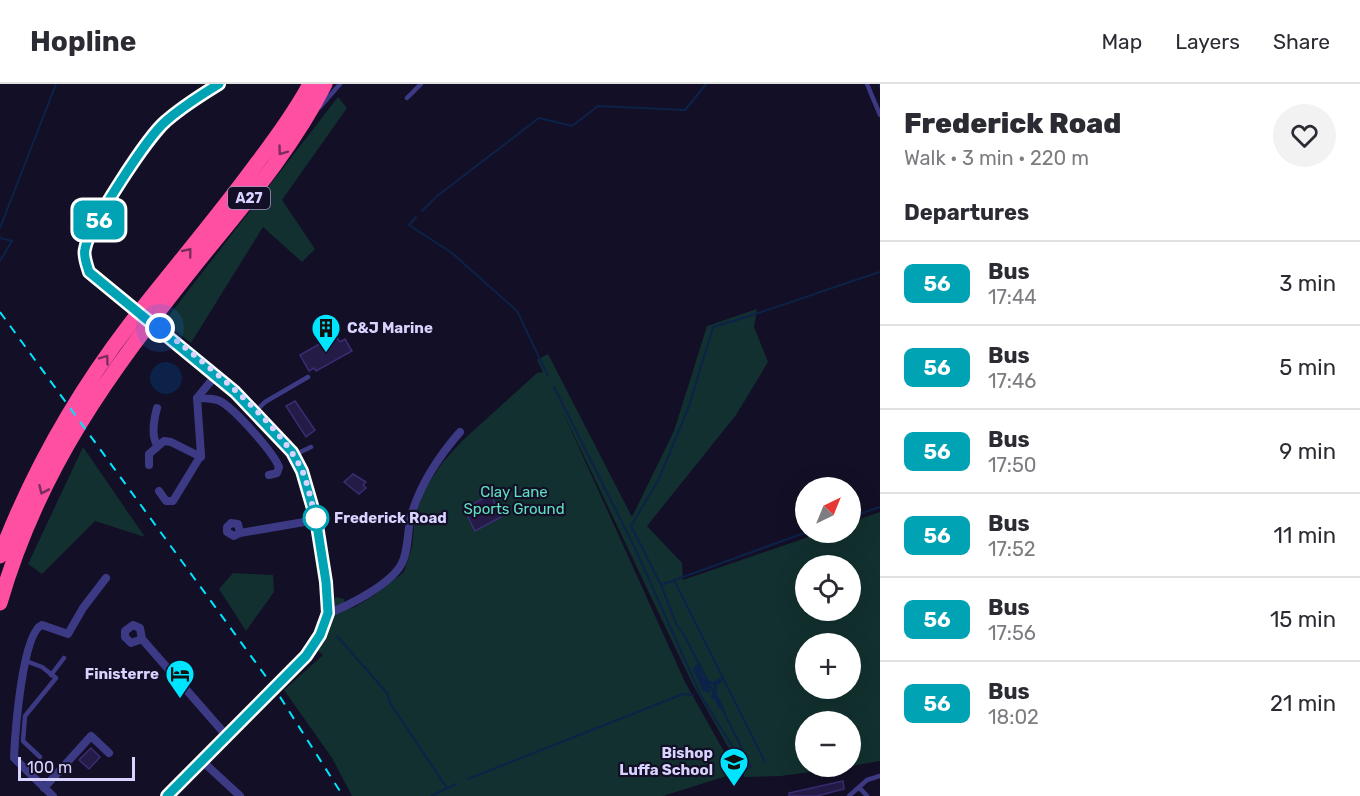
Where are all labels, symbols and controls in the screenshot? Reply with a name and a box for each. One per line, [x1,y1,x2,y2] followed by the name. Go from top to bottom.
[30,25,136,58] text: Hopline
[1101,29,1142,54] text: Map
[1175,29,1240,54] text: Layers
[1273,29,1330,54] text: Share
[1273,104,1336,167] button: heart
[904,107,1121,140] text: Frederick Road
[278,144,289,155] one-way arrow
[904,146,1089,170] text: Walk · 3 min · 220 m
[228,187,270,209] road number: A27
[904,199,1029,226] text: Departures
[72,200,126,240] line badge: 56
[85,208,113,233] text: 56
[181,248,192,259] one-way arrow
[988,258,1030,285] text: Bus
[1279,270,1336,297] text: 3 min
[923,271,951,296] text: 56
[988,285,1037,309] text: 17:44
[310,312,342,354] building icon: C&J Marine
[145,313,175,343] your location
[347,319,433,337] place label: C&J Marine
[988,342,1030,369] text: Bus
[98,354,109,365] one-way arrow
[1279,354,1336,381] text: 5 min
[923,355,951,380] text: 56
[988,369,1036,393] text: 17:46
[988,426,1030,453] text: Bus
[1279,438,1336,465] text: 9 min
[923,439,951,464] text: 56
[988,453,1037,477] text: 17:50
[795,477,861,543] north arrow
[795,477,861,777] map controls
[38,483,50,494] one-way arrow
[463,483,565,518] park label: Clay Lane Sports Ground
[303,505,329,531] marker: Frederick Road
[334,509,447,527] place label: Frederick Road
[988,510,1030,537] text: Bus
[1274,522,1336,549] text: 11 min
[923,523,951,548] text: 56
[988,537,1036,561] text: 17:52
[795,555,861,621] button: locate
[988,594,1030,621] text: Bus
[1270,606,1336,633] text: 15 min
[923,607,951,632] text: 56
[988,621,1036,645] text: 17:56
[795,633,861,699] button: +
[164,658,196,700] hotel icon: Finisterre
[85,665,159,683] place label: Finisterre
[988,678,1030,705] text: Bus
[1270,690,1336,717] text: 21 min
[923,691,951,716] text: 56
[988,705,1039,729] text: 18:02
[795,711,861,777] button: −
[619,744,713,779] place label: Bishop Luffa School
[718,746,750,788] school or university icon: Bishop Luffa School
[18,754,135,782] scale bar
[27,758,72,777] text: 100 m

